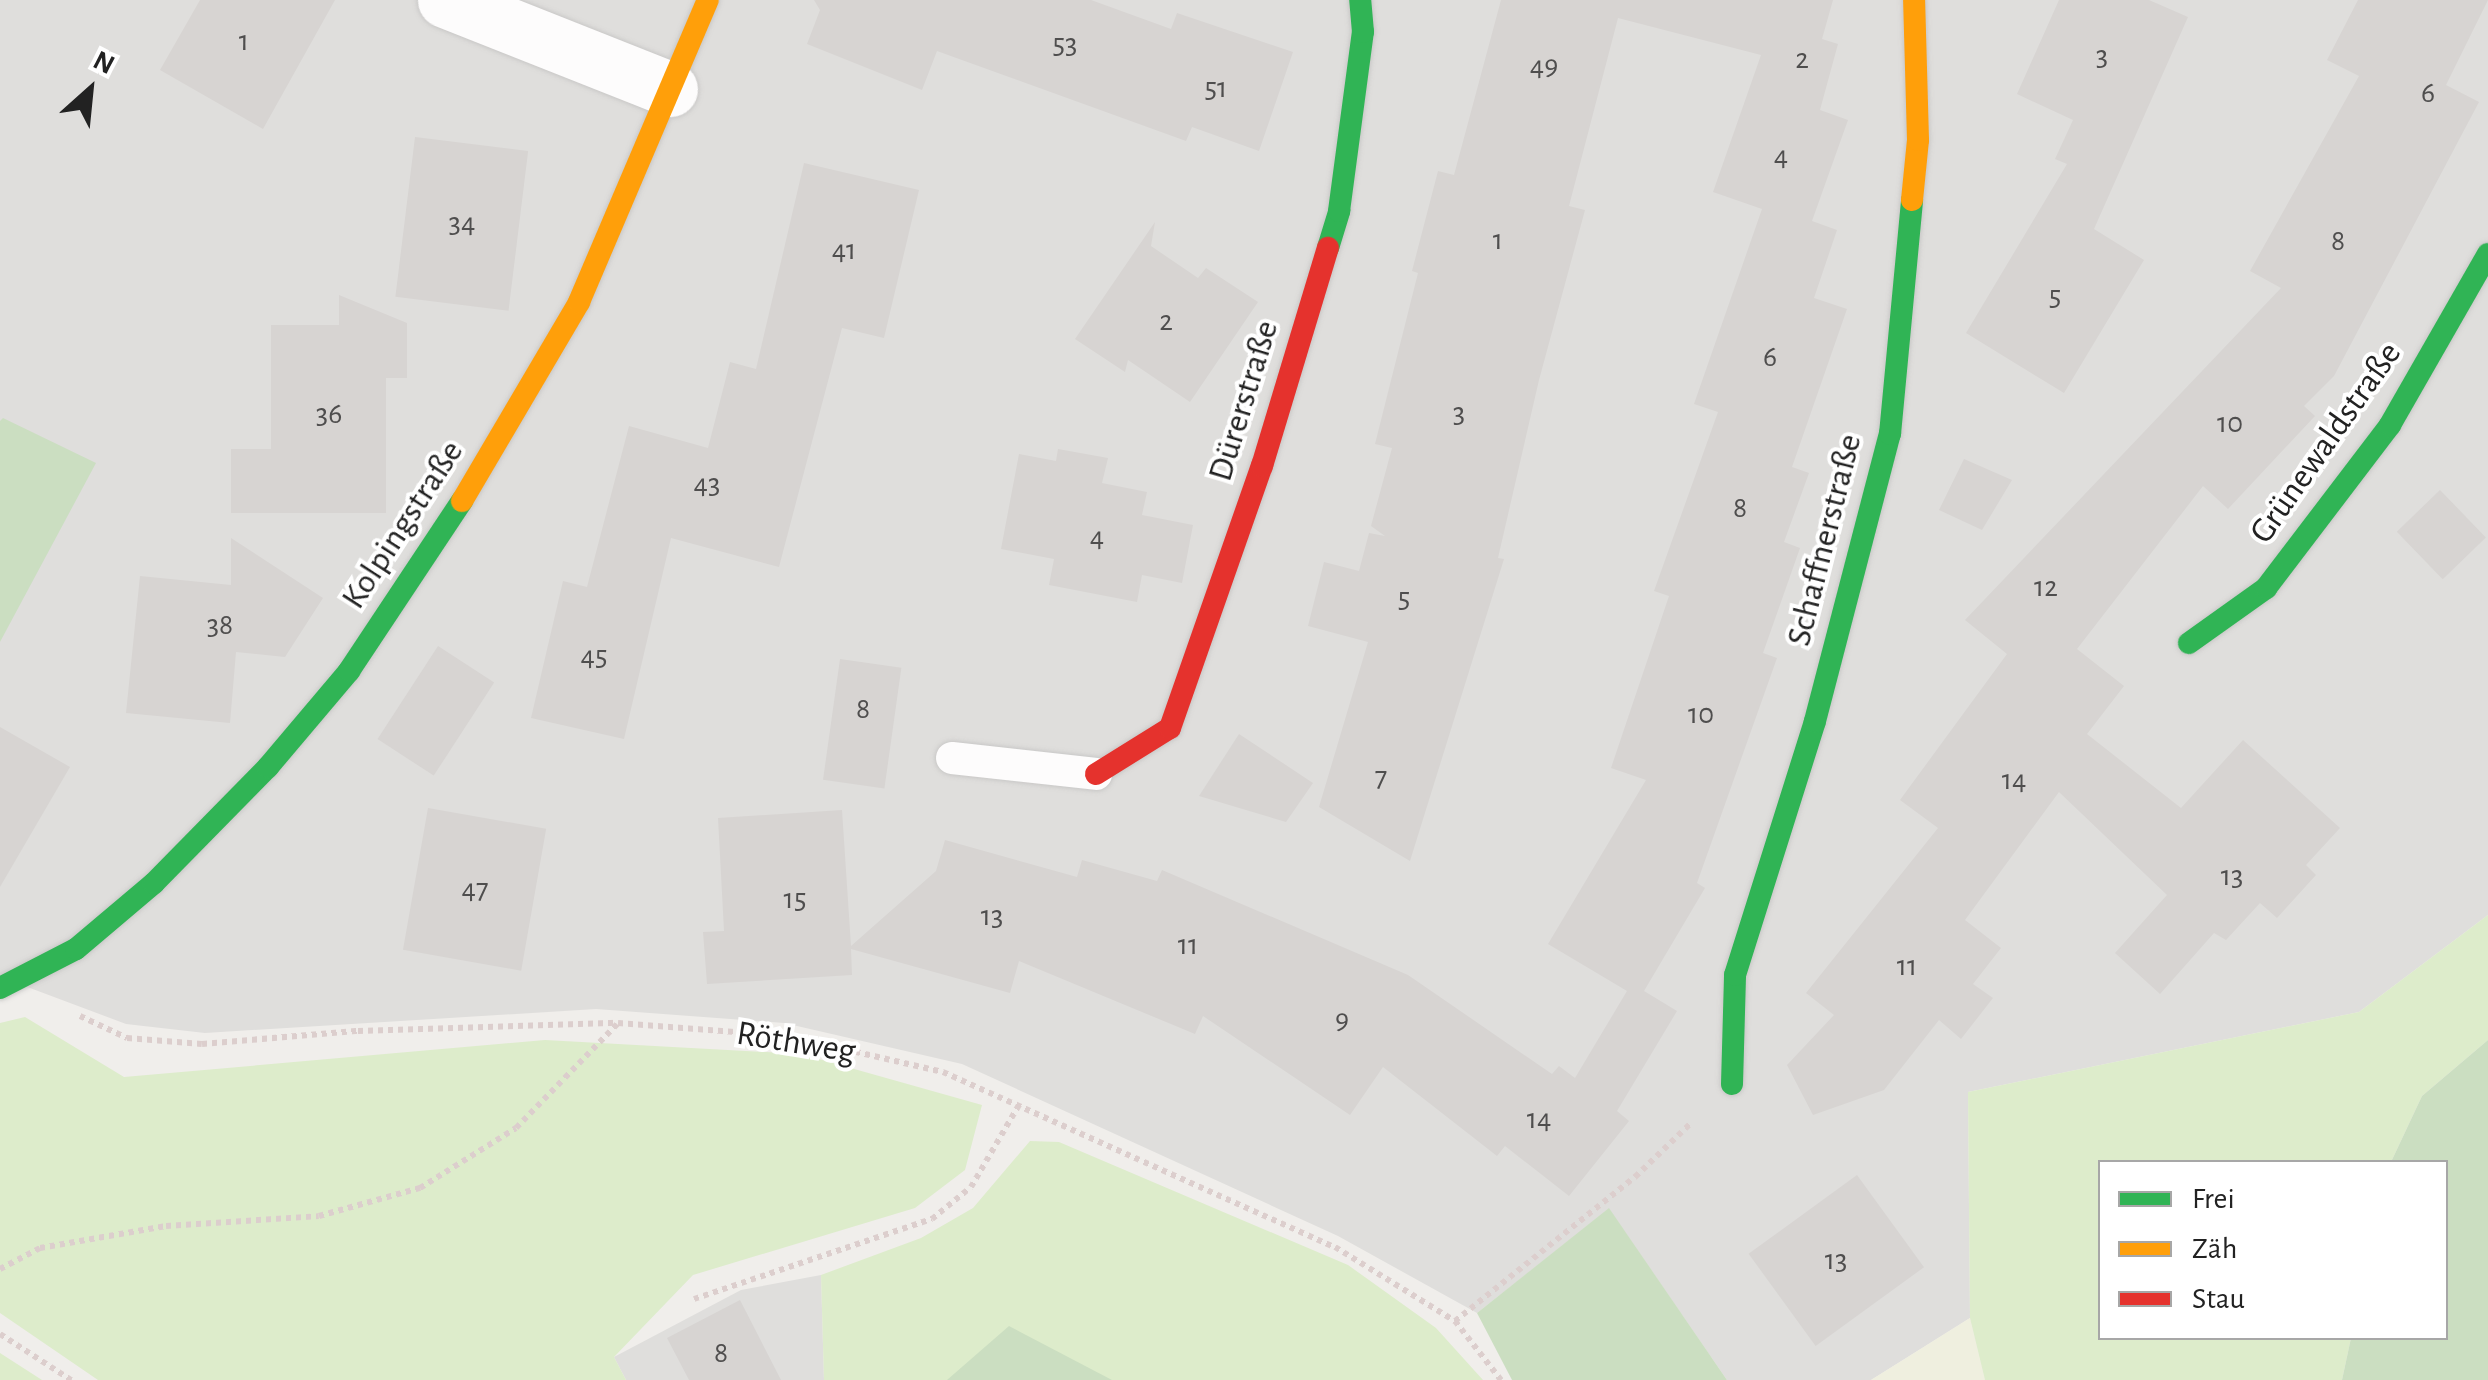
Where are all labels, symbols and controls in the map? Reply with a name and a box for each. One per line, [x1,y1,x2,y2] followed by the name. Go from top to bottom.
[239,23,249,59] house number: 1
[1053,26,1077,62] house number: 53
[2096,38,2108,74] house number: 3
[40,40,140,140] north arrow
[1795,41,1809,77] house number: 2
[89,46,119,80] text: N
[1530,48,1558,84] house number: 49
[1205,70,1227,106] house number: 51
[2421,75,2435,111] house number: 6
[1774,138,1788,174] house number: 4
[449,205,475,241] house number: 34
[1493,222,1503,258] house number: 1
[2331,223,2345,259] house number: 8
[832,232,856,268] house number: 41
[2049,278,2061,314] house number: 5
[1159,303,1173,339] house number: 2
[1200,316,1288,486] street label: Dürerstraße
[2241,334,2411,552] street label: Grünewaldstraße
[1763,339,1777,375] house number: 6
[1453,395,1465,431] house number: 3
[316,396,342,432] house number: 36
[2217,405,2243,441] house number: 10
[1778,430,1872,650] street label: Schaffnerstraße
[333,433,473,617] street label: Kolpingstraße
[694,466,720,502] house number: 43
[1733,490,1747,526] house number: 8
[1090,519,1104,555] house number: 4
[2034,569,2058,605] house number: 12
[1398,580,1410,616] house number: 5
[207,607,233,643] house number: 38
[581,638,607,674] house number: 45
[856,691,870,727] house number: 8
[1688,696,1714,732] house number: 10
[1375,759,1387,795] house number: 7
[2002,762,2026,798] house number: 14
[2221,858,2243,894] house number: 13
[462,871,488,907] house number: 47
[784,881,806,917] house number: 15
[981,898,1003,934] house number: 13
[1178,927,1198,963] house number: 11
[1897,948,1917,984] house number: 11
[1335,1002,1349,1038] house number: 9
[733,1013,859,1073] street label: Röthweg
[1527,1101,1551,1137] house number: 14
[2098,1160,2448,1340] legend
[2192,1184,2235,1214] text: Frei
[2192,1234,2237,1264] text: Zäh
[1825,1242,1847,1278] house number: 13
[2192,1284,2245,1314] text: Stau
[714,1335,728,1371] house number: 8

